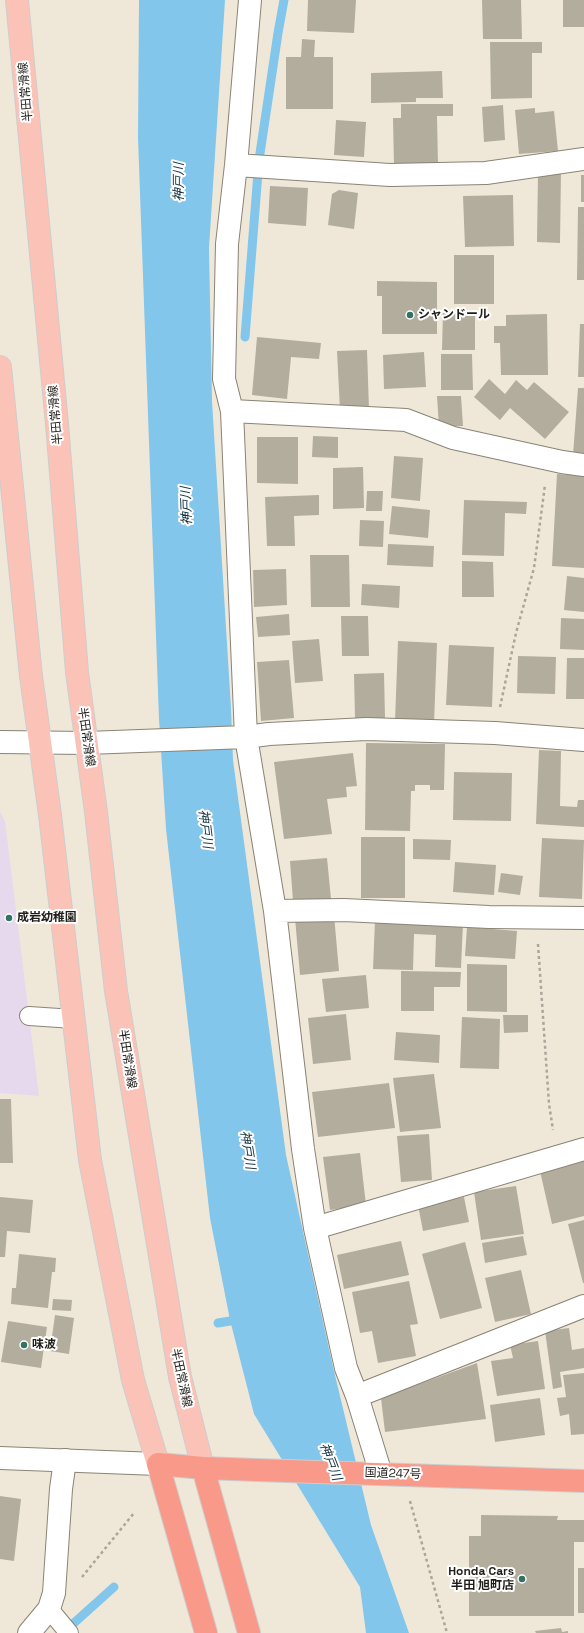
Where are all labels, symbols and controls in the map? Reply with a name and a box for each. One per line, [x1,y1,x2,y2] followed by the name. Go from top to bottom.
[16,61,36,123] street label: 半田常滑線
[171,163,187,201] water label: 神戸川
[418,308,490,322] place label: シャンドール
[405,310,415,320] marker: シャンドール
[46,384,66,446] street label: 半田常滑線
[179,486,195,526] water label: 神戸川
[75,706,97,768] street label: 半田常滑線
[195,809,215,849] water label: 神戸川
[17,911,77,925] place label: 成岩幼稚園
[4,913,14,923] marker: 成岩幼稚園
[115,1028,139,1090] street label: 半田常滑線
[236,1130,258,1170] water label: 神戸川
[32,1338,56,1352] place label: 味波
[19,1340,29,1350] marker: 味波
[168,1347,194,1409] street label: 半田常滑線
[316,1441,344,1483] water label: 神戸川
[364,1466,422,1482] street label: 国道247号
[448,1565,514,1593] place label: Honda Cars 半田 旭町店
[517,1574,527,1584] marker: Honda Cars 半田 旭町店

